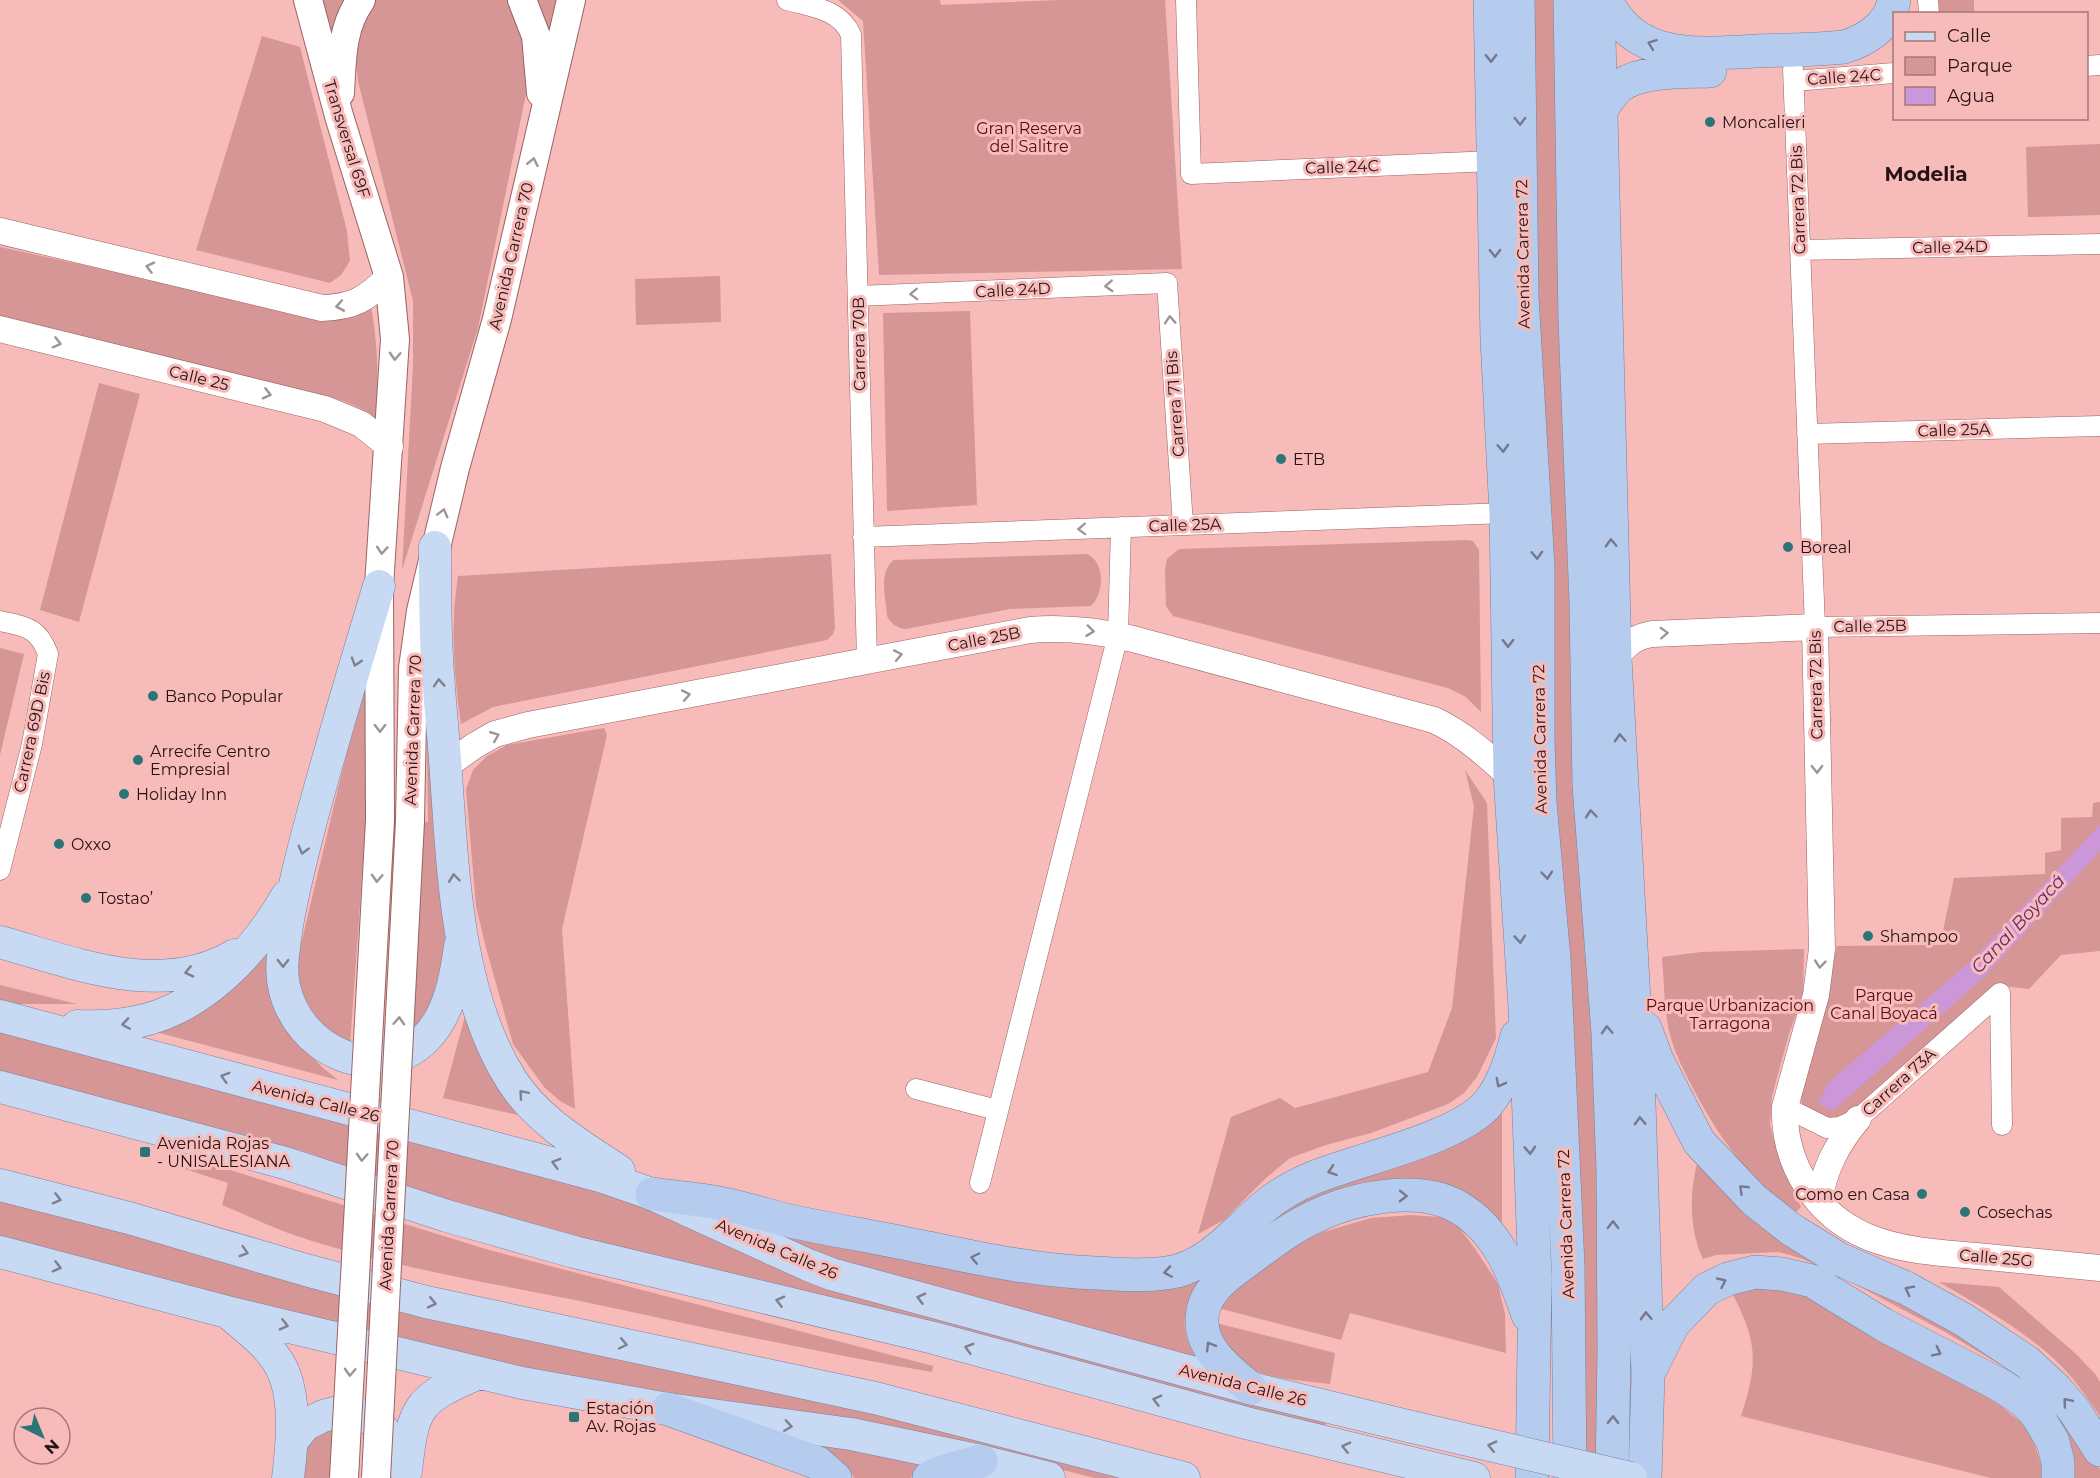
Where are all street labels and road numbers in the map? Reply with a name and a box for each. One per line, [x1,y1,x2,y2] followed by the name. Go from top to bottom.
[1806,65,1882,89] street label: Calle 24C
[320,78,374,200] street label: Transversal 69F
[1787,145,1809,255] street label: Carrera 72 Bis
[1305,156,1379,178] street label: Calle 24C
[1512,179,1534,329] street label: Avenida Carrera 72
[485,180,537,332] street label: Avenida Carrera 70
[1912,237,1988,257] street label: Calle 24D
[975,279,1051,301] street label: Calle 24D
[849,297,869,391] street label: Carrera 70B
[1162,350,1188,458] street label: Carrera 71 Bis
[167,361,231,395] street label: Calle 25
[1917,419,1991,441] street label: Calle 25A
[1148,514,1222,536] street label: Calle 25A
[1833,616,1907,636] street label: Calle 25B
[946,623,1022,655] street label: Calle 25B
[1806,630,1826,740] street label: Carrera 72 Bis
[401,654,425,806] street label: Avenida Carrera 70
[1529,664,1551,814] street label: Avenida Carrera 72
[10,670,54,794] street label: Carrera 69D Bis
[1858,1044,1940,1120] street label: Carrera 73A
[250,1076,382,1126] street label: Avenida Calle 26
[376,1139,402,1291] street label: Avenida Carrera 70
[1554,1149,1578,1299] street label: Avenida Carrera 72
[713,1215,841,1283] street label: Avenida Calle 26
[1958,1245,2034,1271] street label: Calle 25G
[1177,1360,1309,1410] street label: Avenida Calle 26

